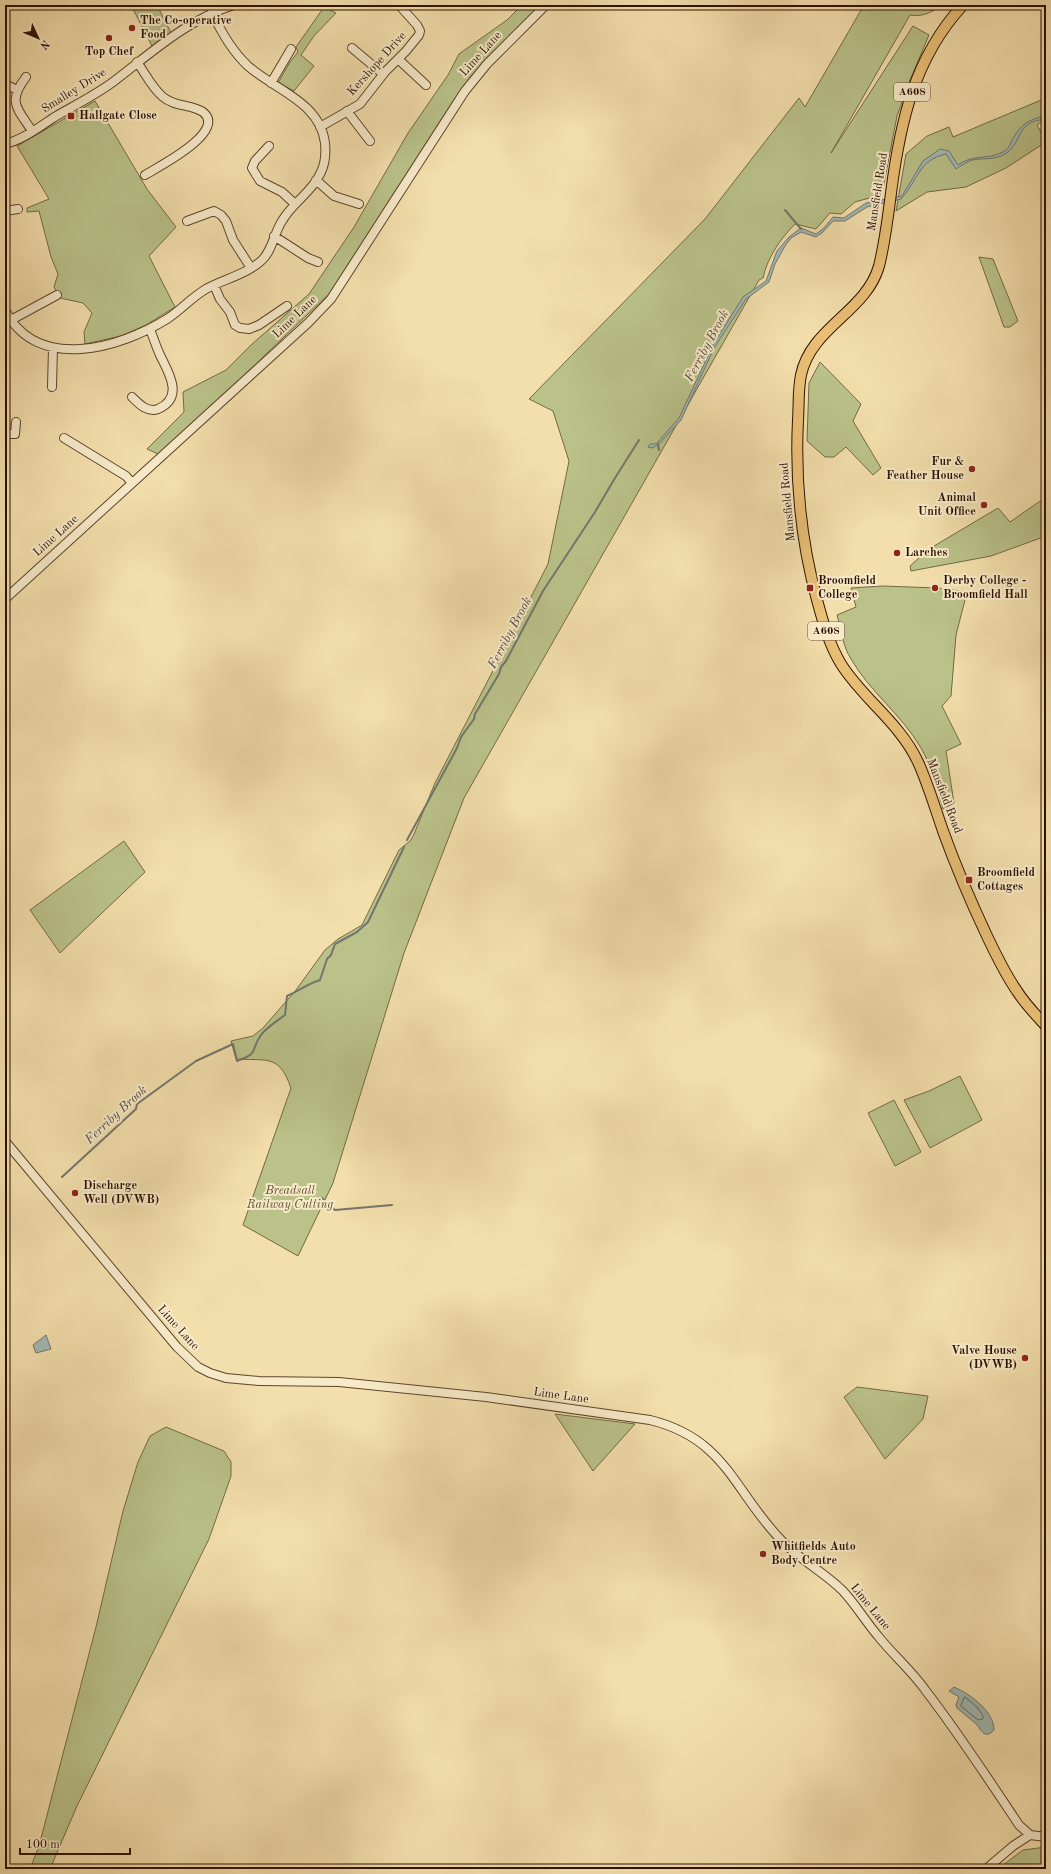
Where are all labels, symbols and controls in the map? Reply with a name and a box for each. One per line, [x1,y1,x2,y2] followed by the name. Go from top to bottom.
[140,15,232,41] place label: The Co-operative Food
[18,18,58,58] north arrow
[127,23,137,33] marker: The Co-operative Food
[345,29,409,98] street label: Kershope Drive
[458,29,504,79] street label: Lime Lane
[104,33,114,43] marker: Top Chef
[37,37,51,51] text: N
[85,46,134,58] place label: Top Chef
[40,66,109,116] street label: Smalley Drive
[894,83,930,101] road number: A608
[79,110,157,122] place label: Hallgate Close
[66,111,76,121] marker: Hallgate Close
[866,152,890,232] street label: Mansfield Road
[271,293,320,341] street label: Lime Lane
[682,308,731,385] water label: Ferriby Brook
[886,456,964,482] place label: Fur & Feather House
[779,462,797,542] street label: Mansfield Road
[967,464,977,474] marker: Fur & Feather House
[918,492,976,518] place label: Animal Unit Office
[979,500,989,510] marker: Animal Unit Office
[31,513,81,559] street label: Lime Lane
[905,547,948,559] place label: Larches
[892,548,902,558] marker: Larches
[818,575,877,601] place label: Broomfield College
[943,575,1028,601] place label: Derby College - Broomfield Hall
[805,583,815,593] marker: Broomfield College
[930,583,940,593] marker: Derby College - Broomfield Hall
[485,595,534,672] water label: Ferriby Brook
[808,622,844,640] road number: A608
[924,757,964,835] street label: Mansfield Road
[977,867,1036,893] place label: Broomfield Cottages
[964,875,974,885] marker: Broomfield Cottages
[82,1083,149,1147] water label: Ferriby Brook
[83,1180,159,1206] place label: Discharge Well (DVWB)
[246,1185,333,1211] park label: Breadsall Railway Cutting
[70,1188,80,1198] marker: Discharge Well (DVWB)
[155,1303,201,1353] street label: Lime Lane
[951,1345,1017,1371] place label: Valve House (DVWB)
[1020,1353,1030,1363] marker: Valve House (DVWB)
[533,1386,590,1406] street label: Lime Lane
[771,1541,856,1567] place label: Whitfields Auto Body Centre
[758,1549,768,1559] marker: Whitfields Auto Body Centre
[848,1582,892,1633] street label: Lime Lane
[20,1830,130,1856] scale bar
[26,1839,60,1851] text: 100 m

